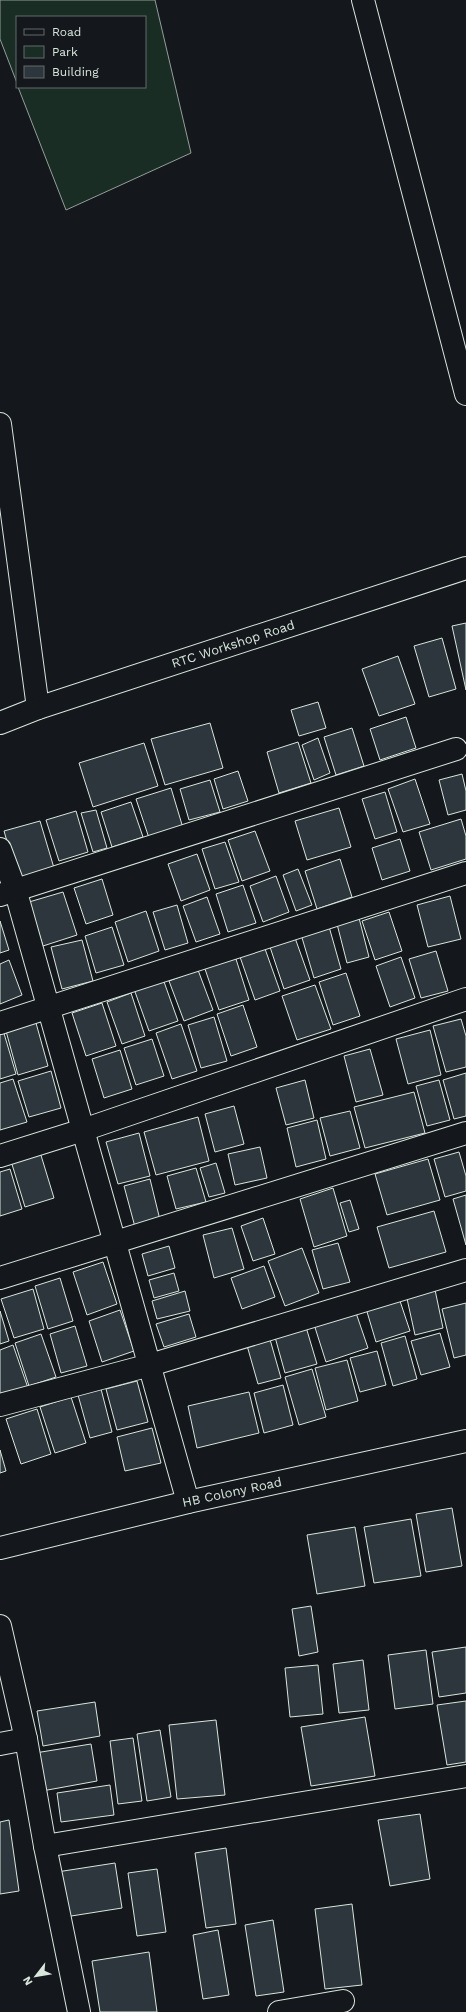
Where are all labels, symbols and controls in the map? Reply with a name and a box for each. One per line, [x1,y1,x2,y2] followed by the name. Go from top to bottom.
[16,16,146,88] legend
[52,25,81,39] text: Road
[52,45,78,59] text: Park
[52,65,99,79] text: Building
[170,617,296,671] street label: RTC Workshop Road
[181,1474,283,1510] street label: HB Colony Road
[16,1956,56,1996] north arrow
[20,1974,36,1988] text: N

